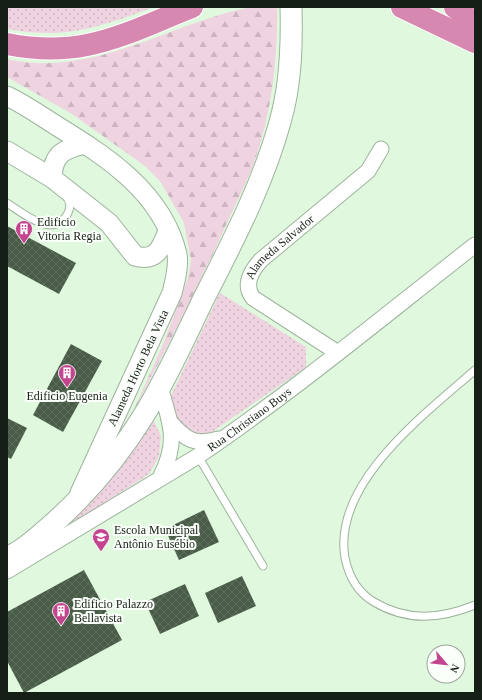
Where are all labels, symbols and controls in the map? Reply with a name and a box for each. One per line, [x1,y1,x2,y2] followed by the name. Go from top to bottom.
[243,212,317,282] street label: Alameda Salvador
[37,215,102,243] place label: Edificio Vitoria Regia
[14,219,34,244] building icon: Edificio Vitoria Regia
[105,307,171,428] street label: Alameda Horto Bela Vista
[57,363,77,388] building icon: Edificio Eugenia
[205,384,294,454] street label: Rua Christiano Buys
[27,389,108,403] place label: Edificio Eugenia
[114,523,199,551] place label: Escola Municipal Antônio Eusébio
[91,527,111,552] school or university icon: Escola Municipal Antônio Eusébio
[74,597,153,625] place label: Edificio Palazzo Bellavista
[51,601,71,626] building icon: Edificio Palazzo Bellavista
[426,644,466,684] north arrow
[448,662,462,675] text: N

